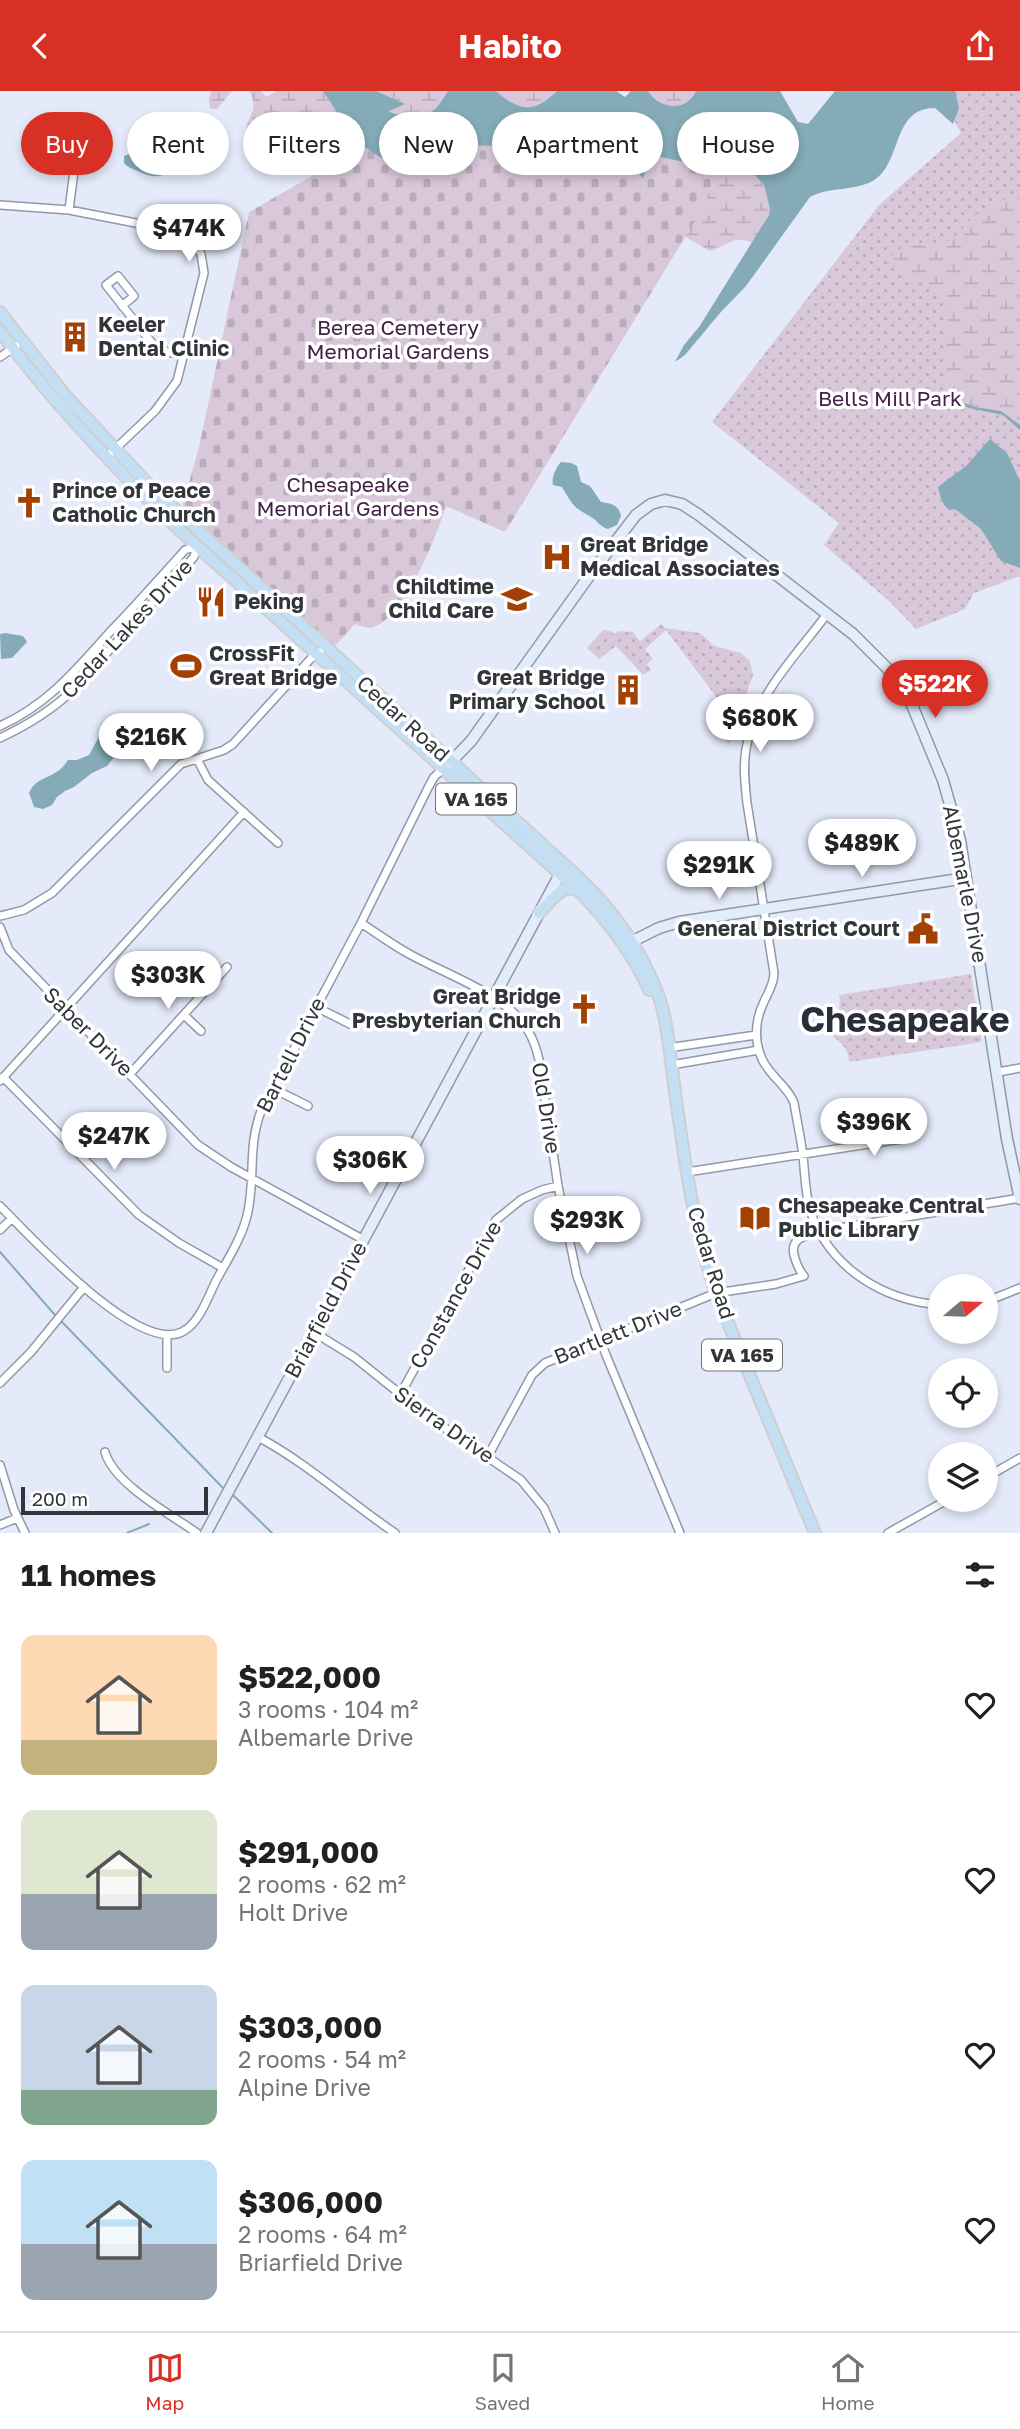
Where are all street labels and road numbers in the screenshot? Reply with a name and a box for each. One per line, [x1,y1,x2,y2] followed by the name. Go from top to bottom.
[55,553,197,703] street label: Cedar Lakes Drive
[352,670,456,767] street label: Cedar Road
[436,783,516,814] road number: VA 165
[938,803,994,965] street label: Albemarle Drive
[39,981,139,1081] street label: Saber Drive
[250,993,330,1117] street label: Bartell Drive
[527,1060,567,1155] street label: Old Drive
[683,1203,741,1322] street label: Cedar Road
[404,1216,506,1373] street label: Constance Drive
[278,1237,372,1382] street label: Briarfield Drive
[550,1295,685,1370] street label: Bartlett Drive
[702,1339,782,1371] road number: VA 165
[389,1380,500,1468] street label: Sierra Drive

